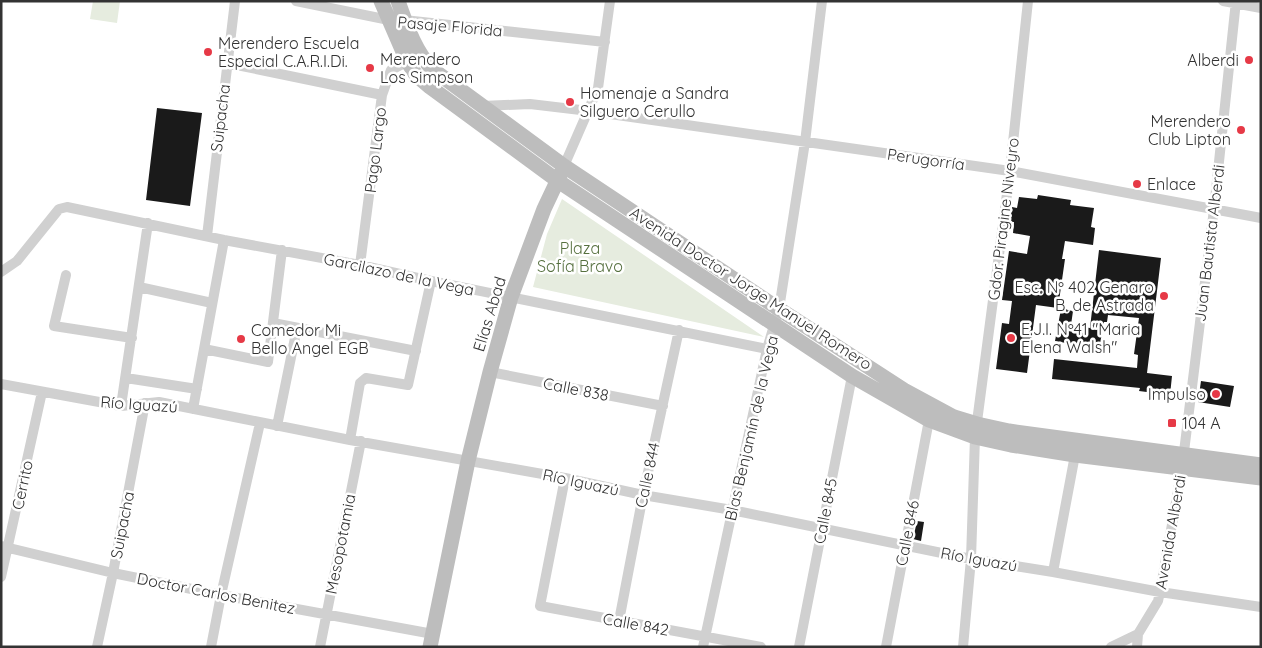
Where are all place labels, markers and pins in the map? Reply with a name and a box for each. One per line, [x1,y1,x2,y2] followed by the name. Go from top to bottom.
[218,33,359,71] place label: Merendero Escuela Especial C.A.R.I.Di.
[202,46,214,58] marker: Merendero Escuela Especial C.A.R.I.Di.
[380,49,473,87] place label: Merendero Los Simpson
[1187,50,1239,70] place label: Alberdi
[1243,54,1255,66] marker: Alberdi
[364,62,376,74] marker: Merendero Los Simpson
[580,83,729,121] place label: Homenaje a Sandra Silguero Cerullo
[564,96,576,108] marker: Homenaje a Sandra Silguero Cerullo
[1148,111,1231,149] place label: Merendero Club Lipton
[1235,124,1247,136] marker: Merendero Club Lipton
[1147,174,1196,194] place label: Enlace
[1131,178,1143,190] marker: Enlace
[1014,277,1154,315] place label: Esc. Nº 402 Genaro B. de Astrada
[1158,290,1170,302] marker: Esc. Nº 402 Genaro B. de Astrada
[1021,319,1140,357] place label: E.J.I. Nº41 "Maria Elena Walsh"
[251,320,369,358] place label: Comedor Mi Bello Angel EGB
[1005,332,1017,344] marker: E.J.I. Nº41 "Maria Elena Walsh"
[235,333,247,345] marker: Comedor Mi Bello Angel EGB
[1148,384,1206,404] place label: Impulso
[1210,388,1222,400] marker: Impulso
[1182,413,1221,433] place label: 104 A
[1166,417,1178,429] marker: 104 A

